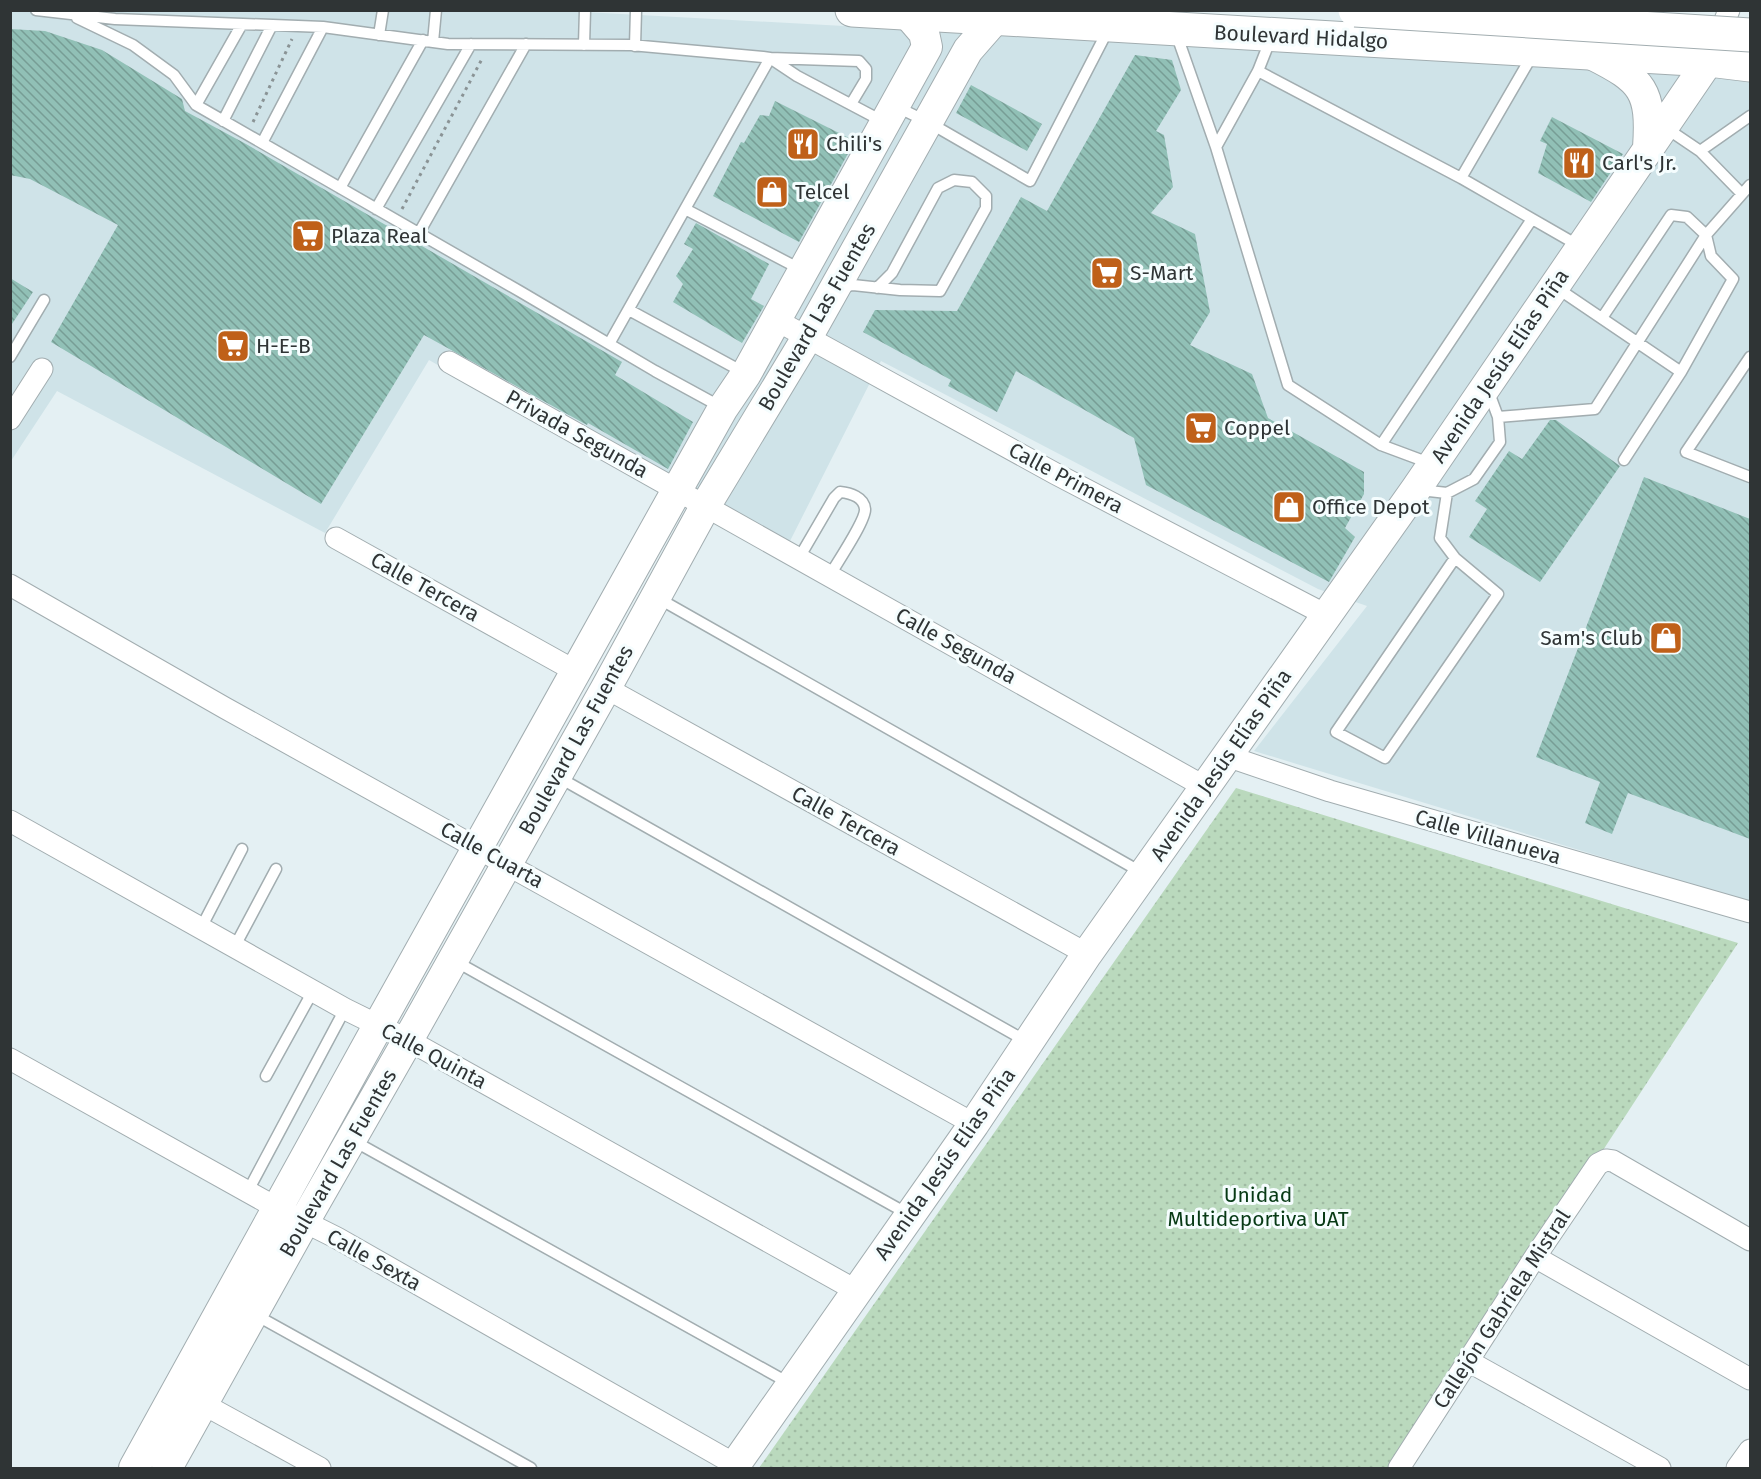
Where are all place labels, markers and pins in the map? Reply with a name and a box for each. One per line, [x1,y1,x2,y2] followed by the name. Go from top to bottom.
[785,126,821,162] restaurant icon: Chili's
[826,131,882,157] place label: Chili's
[1561,145,1597,181] restaurant icon: Carl's Jr.
[1602,150,1677,176] place label: Carl's Jr.
[754,174,790,210] shop icon: Telcel
[795,179,849,205] place label: Telcel
[290,218,326,254] supermarket icon: Plaza Real
[331,223,427,249] place label: Plaza Real
[1089,255,1125,291] supermarket icon: S-Mart
[1130,260,1194,286] place label: S-Mart
[215,328,251,364] supermarket icon: H-E-B
[256,333,311,359] place label: H-E-B
[1183,410,1219,446] supermarket icon: Coppel
[1224,415,1290,441] place label: Coppel
[1271,489,1307,525] shop icon: Office Depot
[1312,494,1430,520] place label: Office Depot
[1648,620,1684,656] shop icon: Sam's Club
[1540,625,1643,651] place label: Sam's Club

